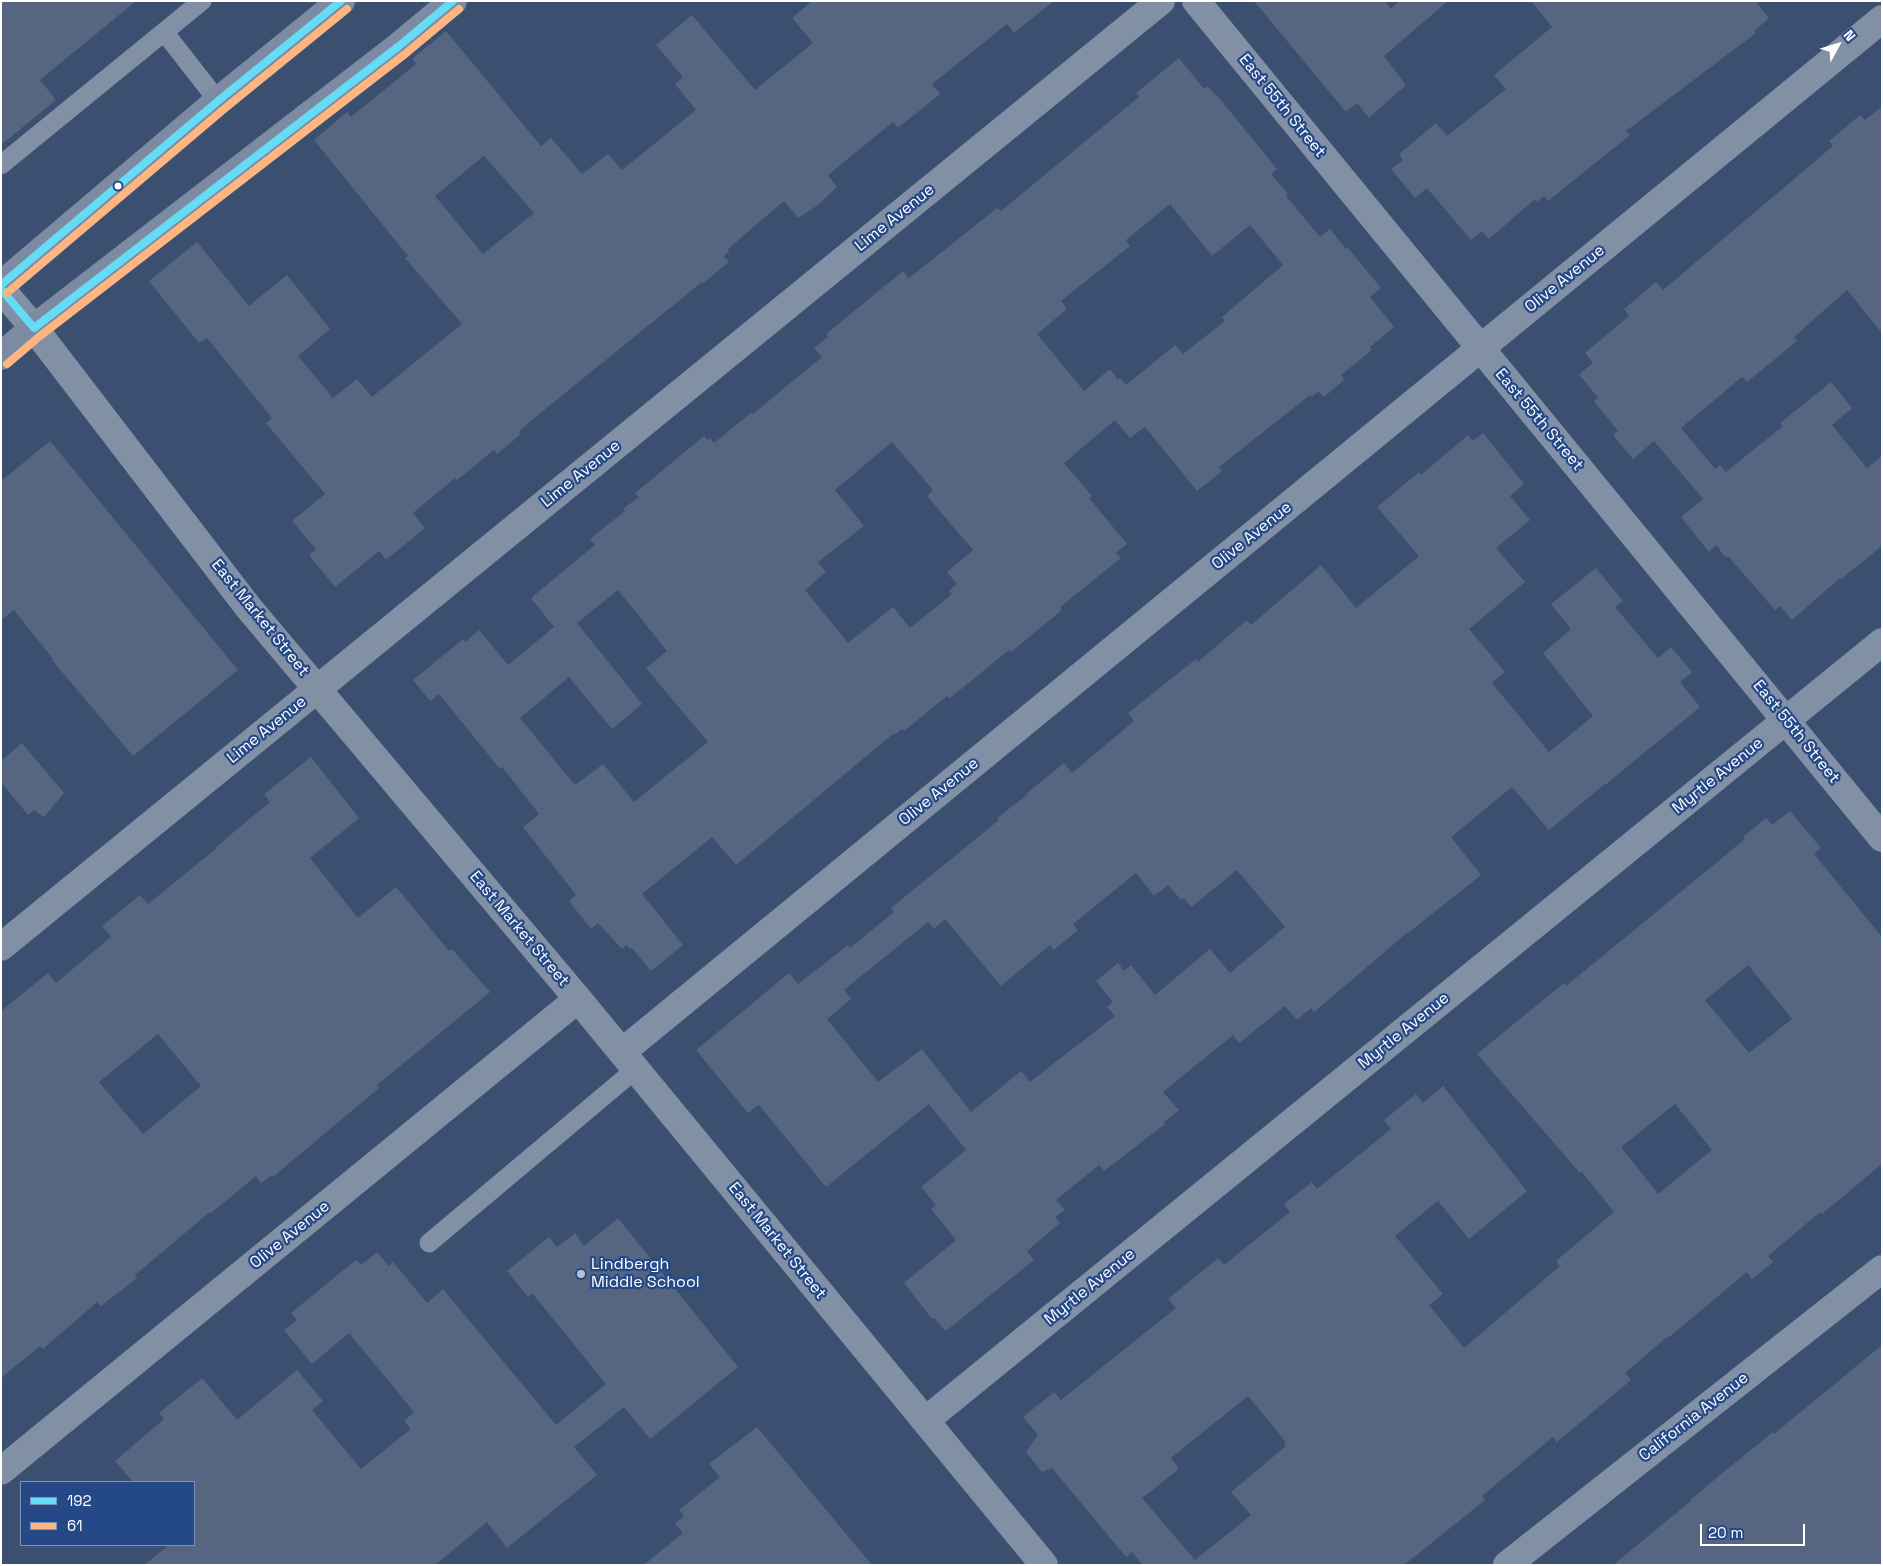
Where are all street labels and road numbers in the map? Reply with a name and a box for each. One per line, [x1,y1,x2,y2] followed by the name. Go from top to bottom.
[1235,51,1329,161] street label: East 55th Street
[851,180,939,256] street label: Lime Avenue
[1521,241,1609,317] street label: Olive Avenue
[1491,365,1587,475] street label: East 55th Street
[537,436,625,512] street label: Lime Avenue
[1208,498,1296,574] street label: Olive Avenue
[207,556,313,680] street label: East Market Street
[1749,677,1843,787] street label: East 55th Street
[223,692,311,768] street label: Lime Avenue
[1669,734,1767,818] street label: Myrtle Avenue
[895,754,983,830] street label: Olive Avenue
[465,867,573,991] street label: East Market Street
[1355,989,1453,1073] street label: Myrtle Avenue
[724,1179,830,1303] street label: East Market Street
[246,1197,334,1273] street label: Olive Avenue
[1041,1245,1139,1329] street label: Myrtle Avenue
[1636,1368,1752,1466] street label: California Avenue

